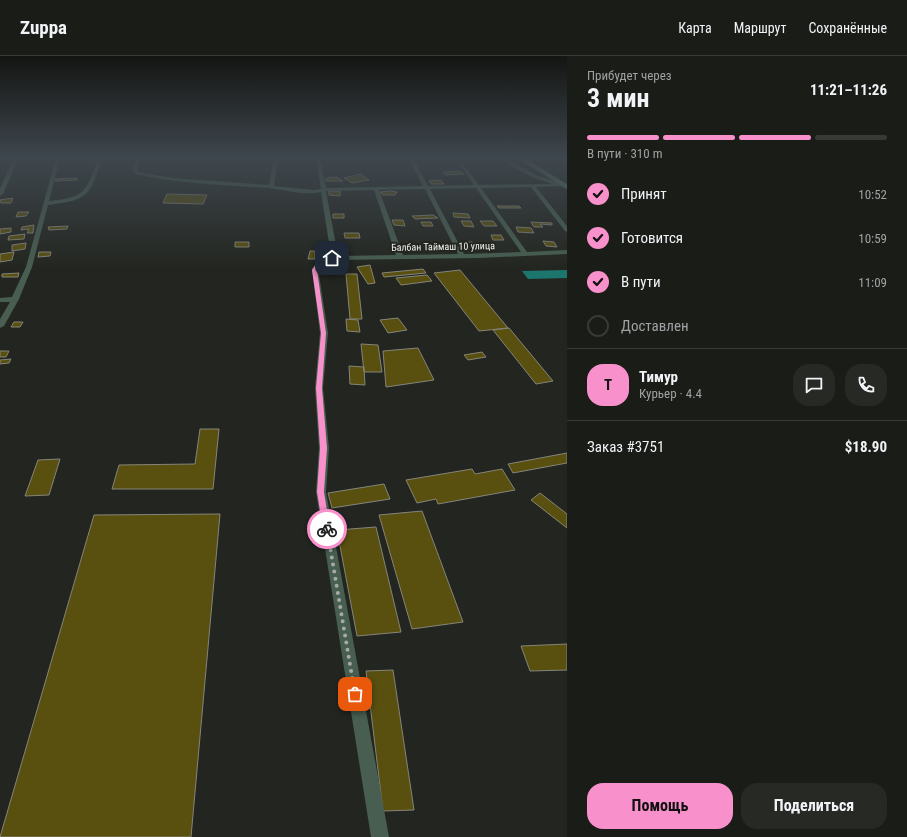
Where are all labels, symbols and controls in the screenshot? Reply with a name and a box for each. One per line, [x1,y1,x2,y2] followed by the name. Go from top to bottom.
[20,16,67,39] text: Zuppa
[678,20,712,36] text: Карта
[734,20,786,36] text: Маршрут
[808,20,887,36] text: Сохранённые
[587,68,672,83] text: Прибудет через
[810,81,887,99] text: 11:21–11:26
[587,83,649,113] text: 3 мин
[587,146,662,161] text: В пути · 310 m
[587,183,609,205] icon: check
[621,185,667,203] text: Принят
[858,187,887,202] text: 10:52
[587,227,609,249] icon: check
[621,229,683,247] text: Готовится
[858,231,887,246] text: 10:59
[391,240,495,253] street label: Балбан Таймаш 10 улица
[315,241,349,275] pin
[321,247,343,269] icon: home
[587,271,609,293] icon: check
[621,273,661,291] text: В пути
[858,275,887,290] text: 11:09
[621,317,689,335] text: Доставлен
[793,364,835,406] button: chat
[845,364,887,406] button: phone
[639,368,678,386] text: Тимур
[604,376,612,394] text: Т
[639,386,702,401] text: Курьер · 4.4
[587,438,664,456] text: Заказ #3751
[845,438,887,456] text: $18.90
[307,509,347,549] courier
[316,518,338,540] icon: bike
[338,677,372,711] pin
[344,683,366,705] icon: bag
[587,783,733,829] button: Помощь
[741,783,887,829] button: Поделиться

